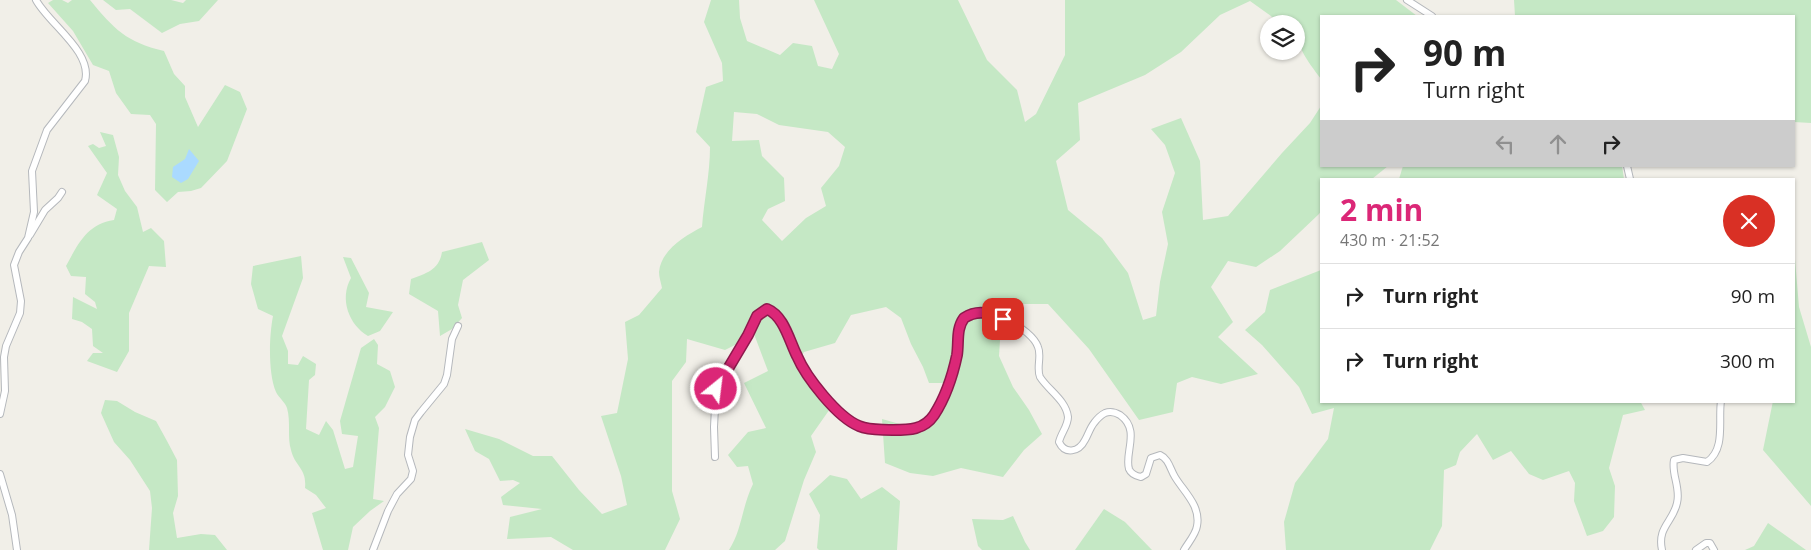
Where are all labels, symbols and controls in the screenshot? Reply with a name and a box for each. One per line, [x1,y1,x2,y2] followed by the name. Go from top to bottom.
[1260,15,1305,60] map controls
[1260,15,1305,60] button: layers
[1423,29,1506,76] text: 90 m
[1340,35,1405,100] icon: right
[1423,74,1525,104] text: Turn right
[1491,130,1519,158] icon: left
[1544,130,1572,158] icon: ahead
[1597,130,1625,158] icon: right
[1340,189,1423,230] text: 2 min
[1723,195,1775,247] button: close
[1340,229,1440,251] text: 430 m · 21:52
[1340,282,1368,310] icon: right
[1383,283,1478,309] text: Turn right
[1731,283,1775,309] text: 90 m
[982,298,1024,340] pin
[989,305,1017,333] icon: arrive
[1340,347,1368,375] icon: right
[1383,348,1478,374] text: Turn right
[1720,348,1775,374] text: 300 m
[689,362,741,414] position arrow

